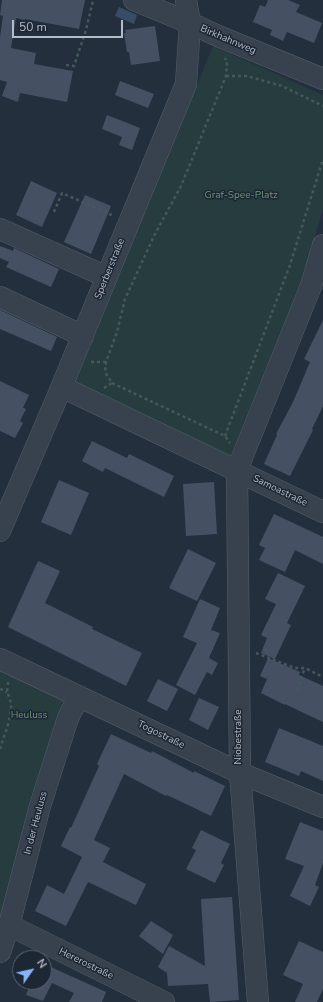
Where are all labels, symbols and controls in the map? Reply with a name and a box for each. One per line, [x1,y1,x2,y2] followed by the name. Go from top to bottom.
[14,12,125,38] scale bar
[19,19,47,35] text: 50 m
[198,23,258,57] street label: Birkhahnweg
[204,190,278,202] park label: Graf-Spee-Platz
[92,237,128,301] street label: Sperberstraße
[251,473,309,509] street label: Samoastraße
[11,710,47,722] park label: Heuluss
[233,710,245,764] street label: Niobestraße
[136,718,186,752] street label: Togostraße
[22,790,50,856] street label: In der Heuluss
[57,946,115,982] street label: Hererostraße
[12,950,52,990] north arrow
[33,956,50,971] text: N

